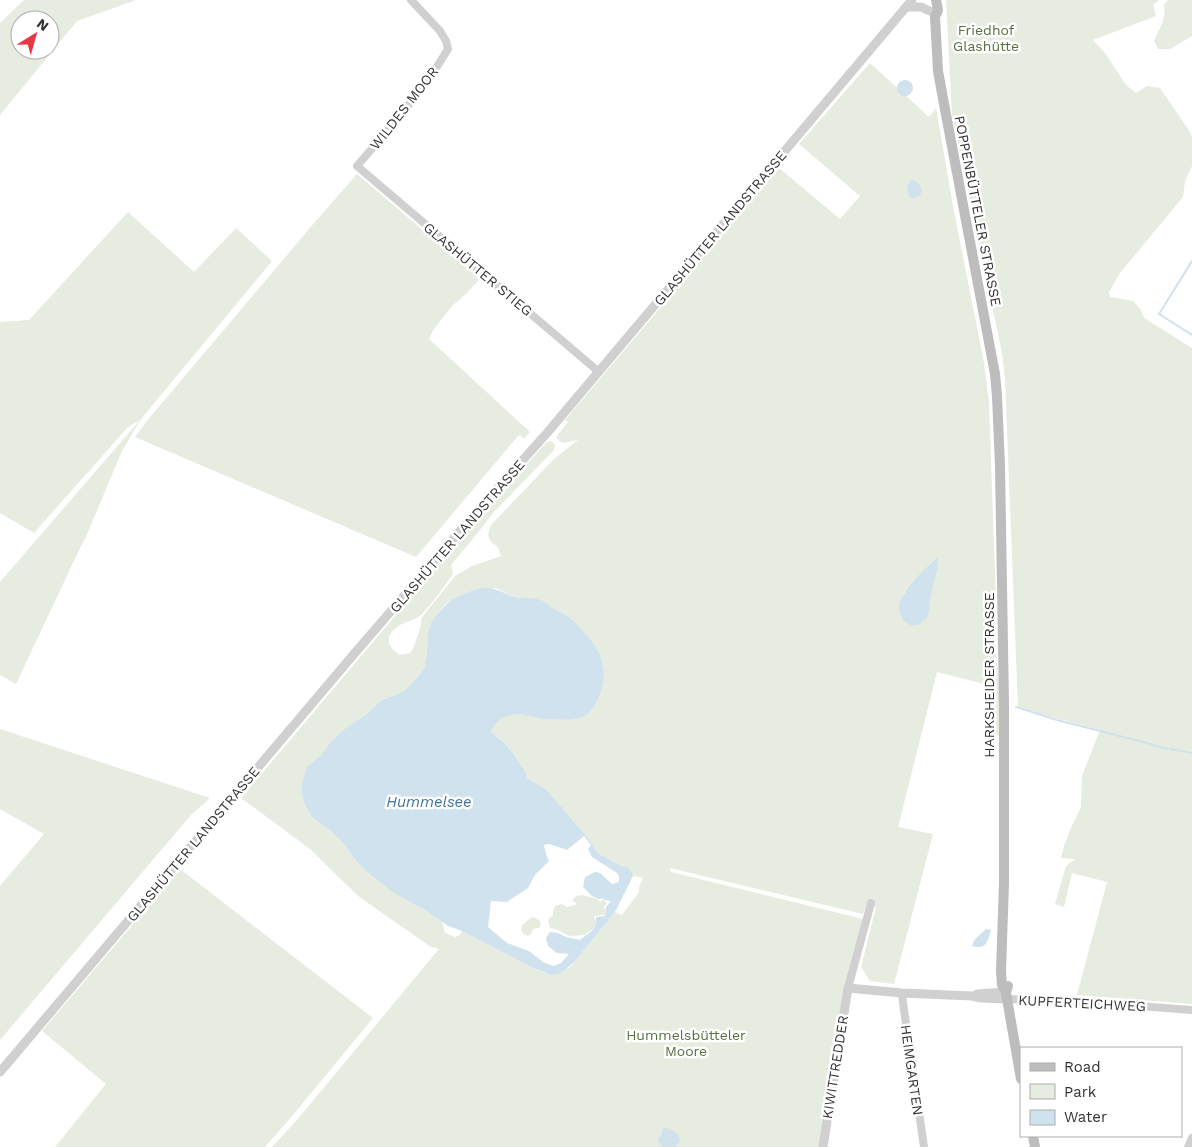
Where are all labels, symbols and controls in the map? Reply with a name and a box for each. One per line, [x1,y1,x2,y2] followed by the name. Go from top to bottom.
[10,10,60,60] north arrow
[34,15,52,34] text: N
[953,22,1019,54] park label: Friedhof Glashütte
[367,63,441,153] street label: WILDES MOOR
[952,114,1004,308] street label: POPPENBÜTTELER STRASSE
[651,147,789,309] street label: GLASHÜTTER LANDSTRASSE
[420,219,536,319] street label: GLASHÜTTER STIEG
[386,456,528,616] street label: GLASHÜTTER LANDSTRASSE
[981,592,997,758] street label: HARKSHEIDER STRASSE
[124,763,262,925] street label: GLASHÜTTER LANDSTRASSE
[386,793,472,811] water label: Hummelsee
[1018,992,1146,1014] street label: KUPFERTEICHWEG
[819,1014,851,1120] street label: KIWITTREDDER
[898,1024,926,1116] street label: HEIMGARTEN
[626,1027,746,1059] park label: Hummelsbütteler Moore
[1020,1047,1182,1137] legend
[1064,1058,1101,1076] text: Road
[1064,1083,1097,1101] text: Park
[1064,1108,1107,1126] text: Water

